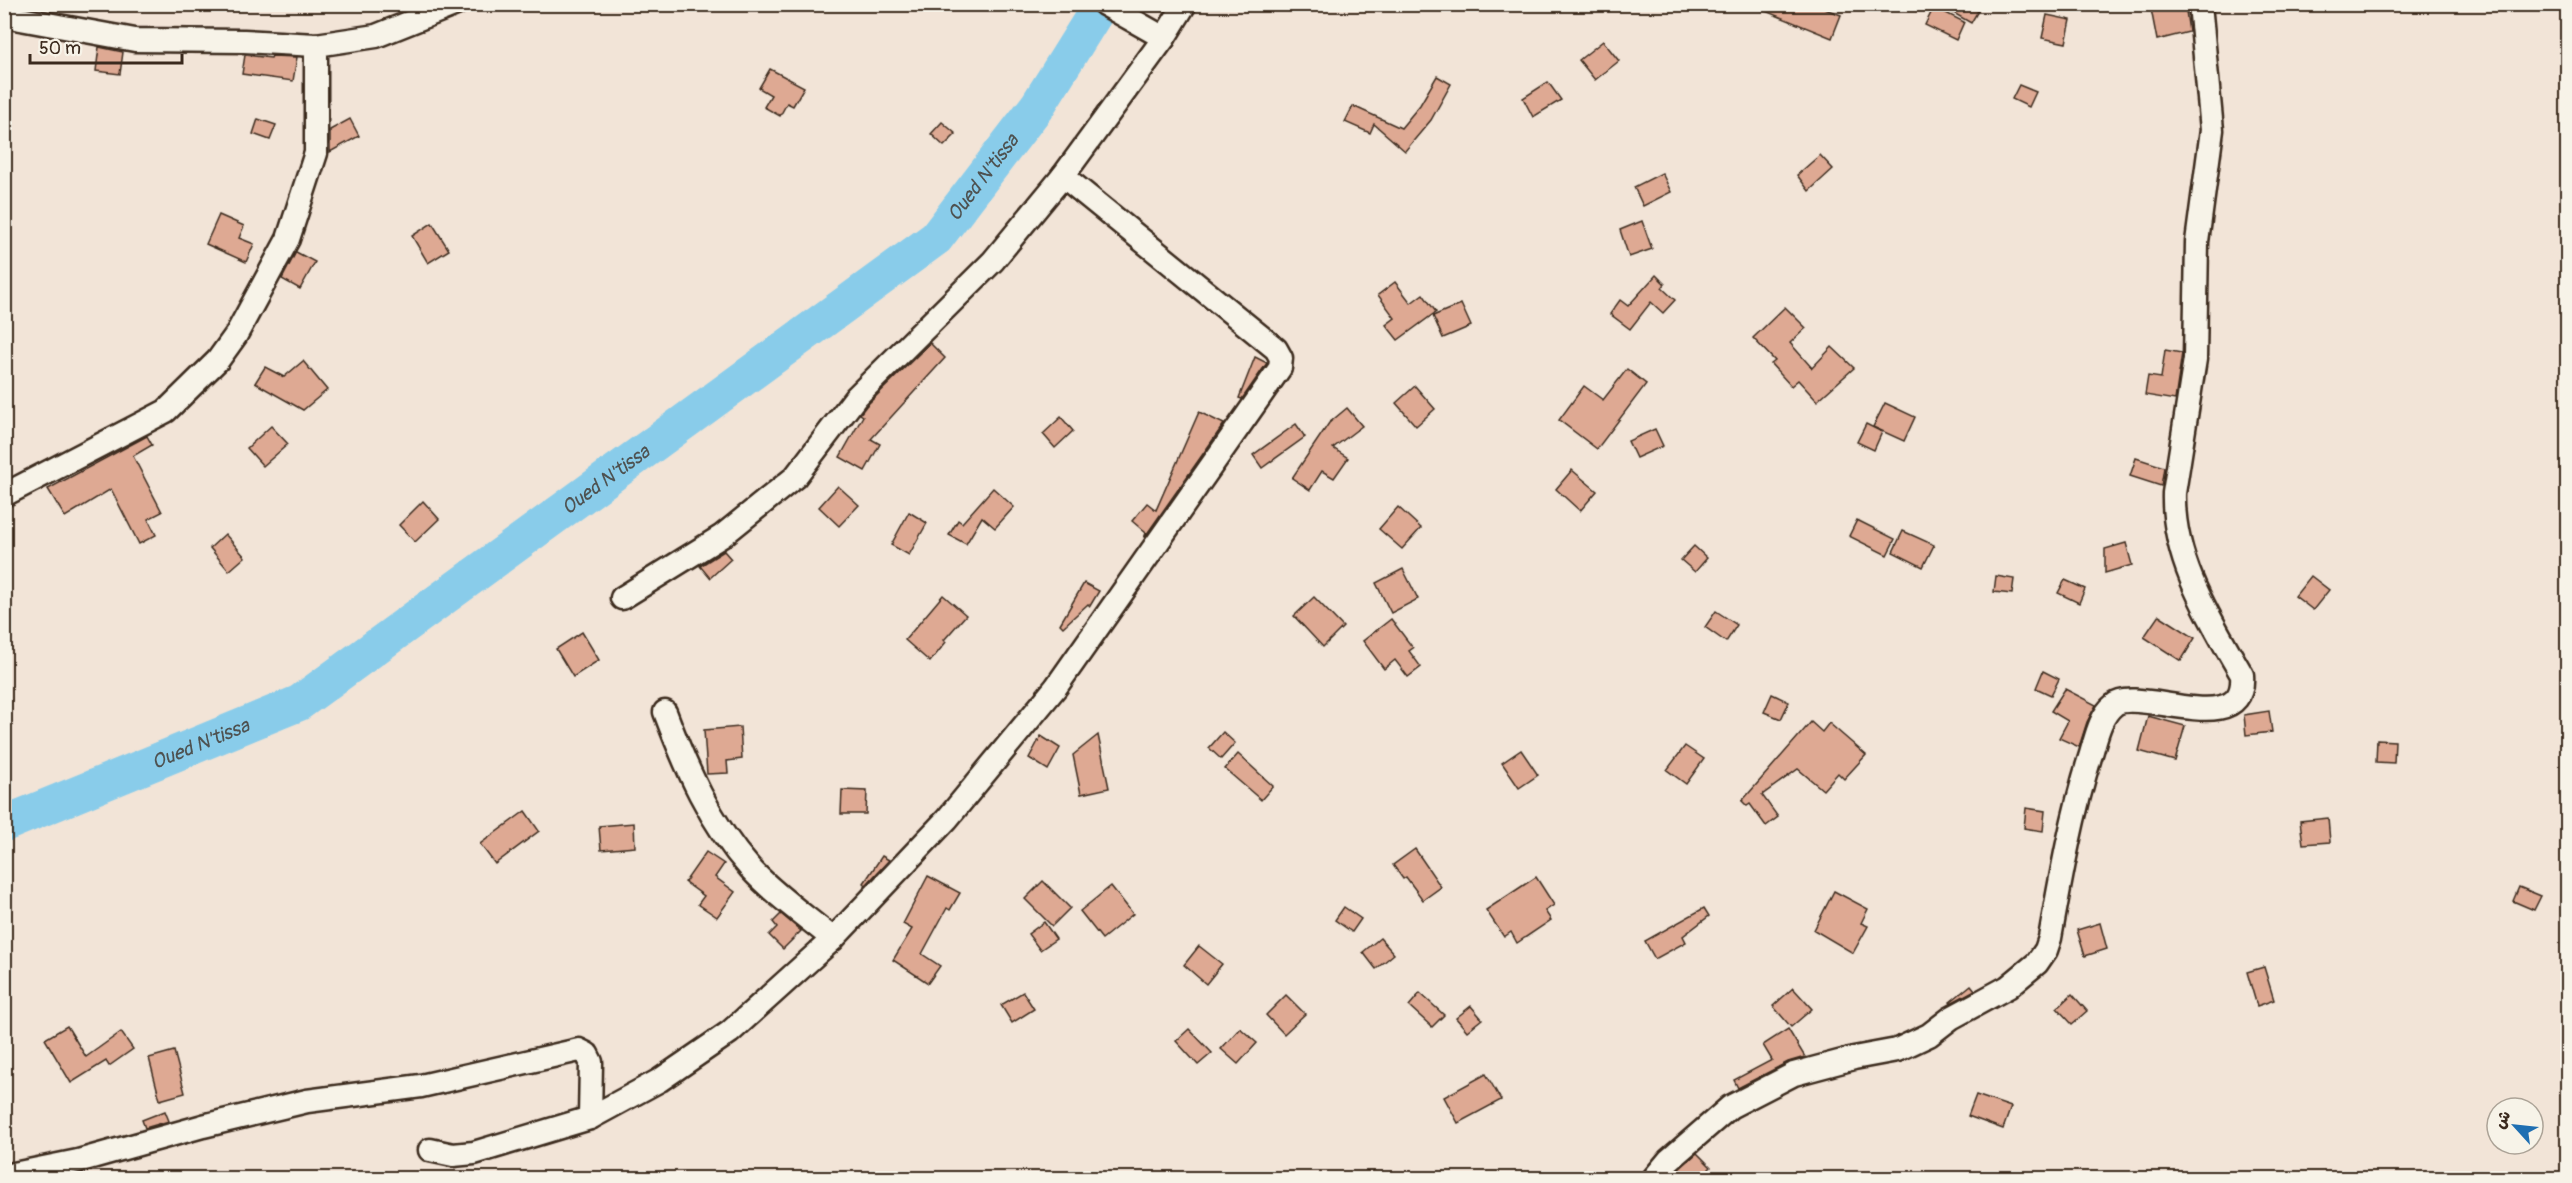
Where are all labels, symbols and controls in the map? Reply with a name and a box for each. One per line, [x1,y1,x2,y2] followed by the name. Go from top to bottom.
[30,27,182,65] scale bar
[39,37,81,60] text: 50 m
[941,127,1025,226] water label: Oued N'tissa
[556,438,656,520] water label: Oued N'tissa
[148,712,254,775] water label: Oued N'tissa
[2485,1096,2545,1156] north arrow
[2490,1107,2515,1132] text: ش

